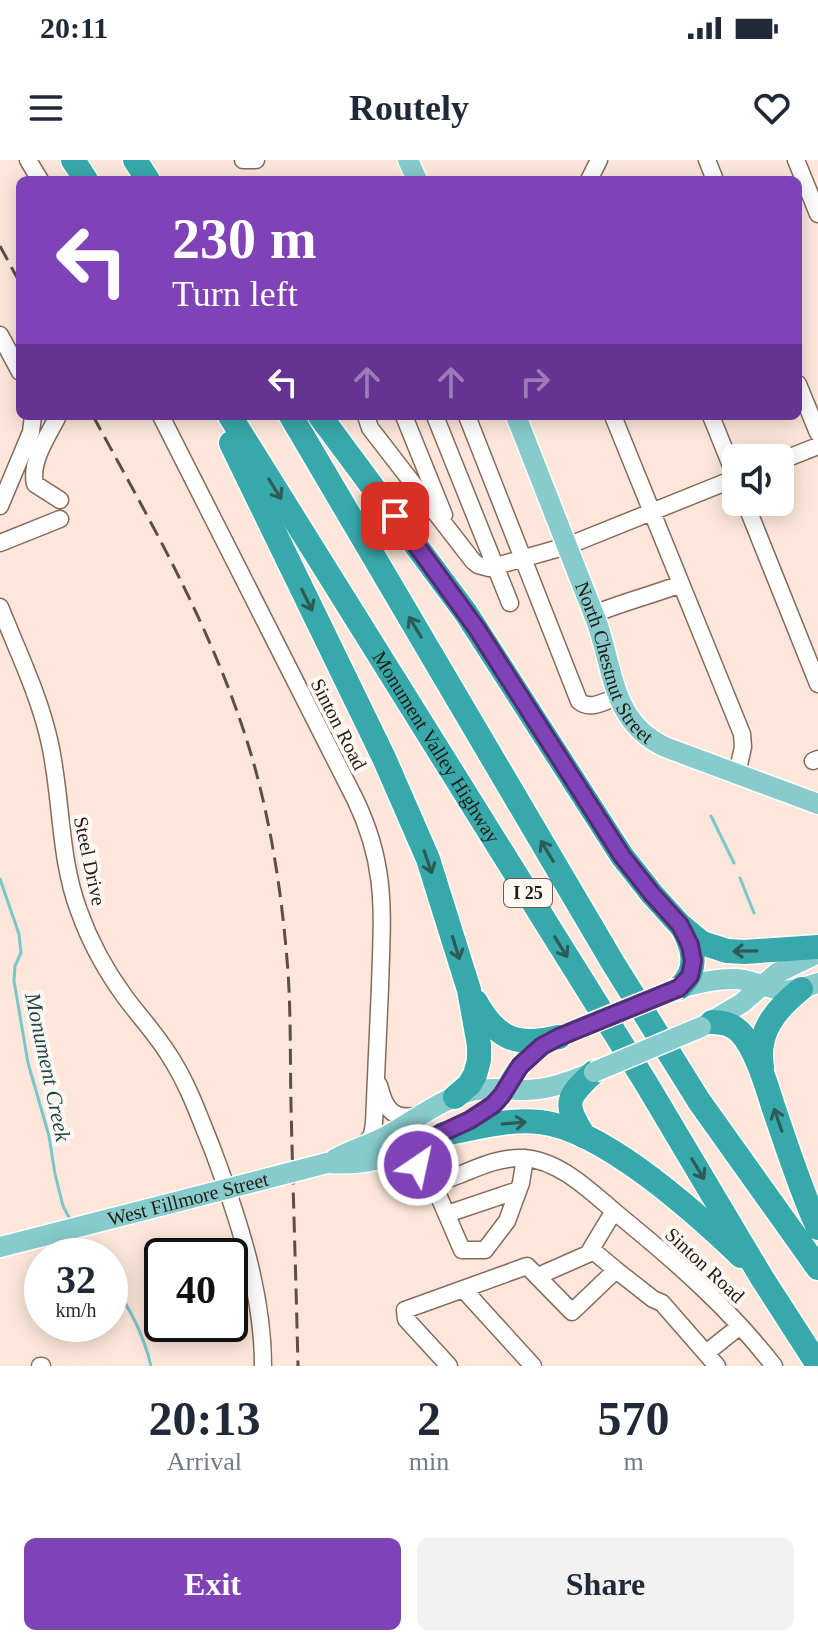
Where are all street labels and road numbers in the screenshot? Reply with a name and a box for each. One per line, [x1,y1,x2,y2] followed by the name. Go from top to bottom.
[571,578,658,748] street label: North Chestnut Street
[368,647,504,847] street label: Monument Valley Highway
[307,675,371,773] street label: Sinton Road
[70,814,110,908] street label: Steel Drive
[504,879,552,907] road number: I 25
[105,1168,271,1230] street label: West Fillmore Street
[661,1223,749,1307] street label: Sinton Road

